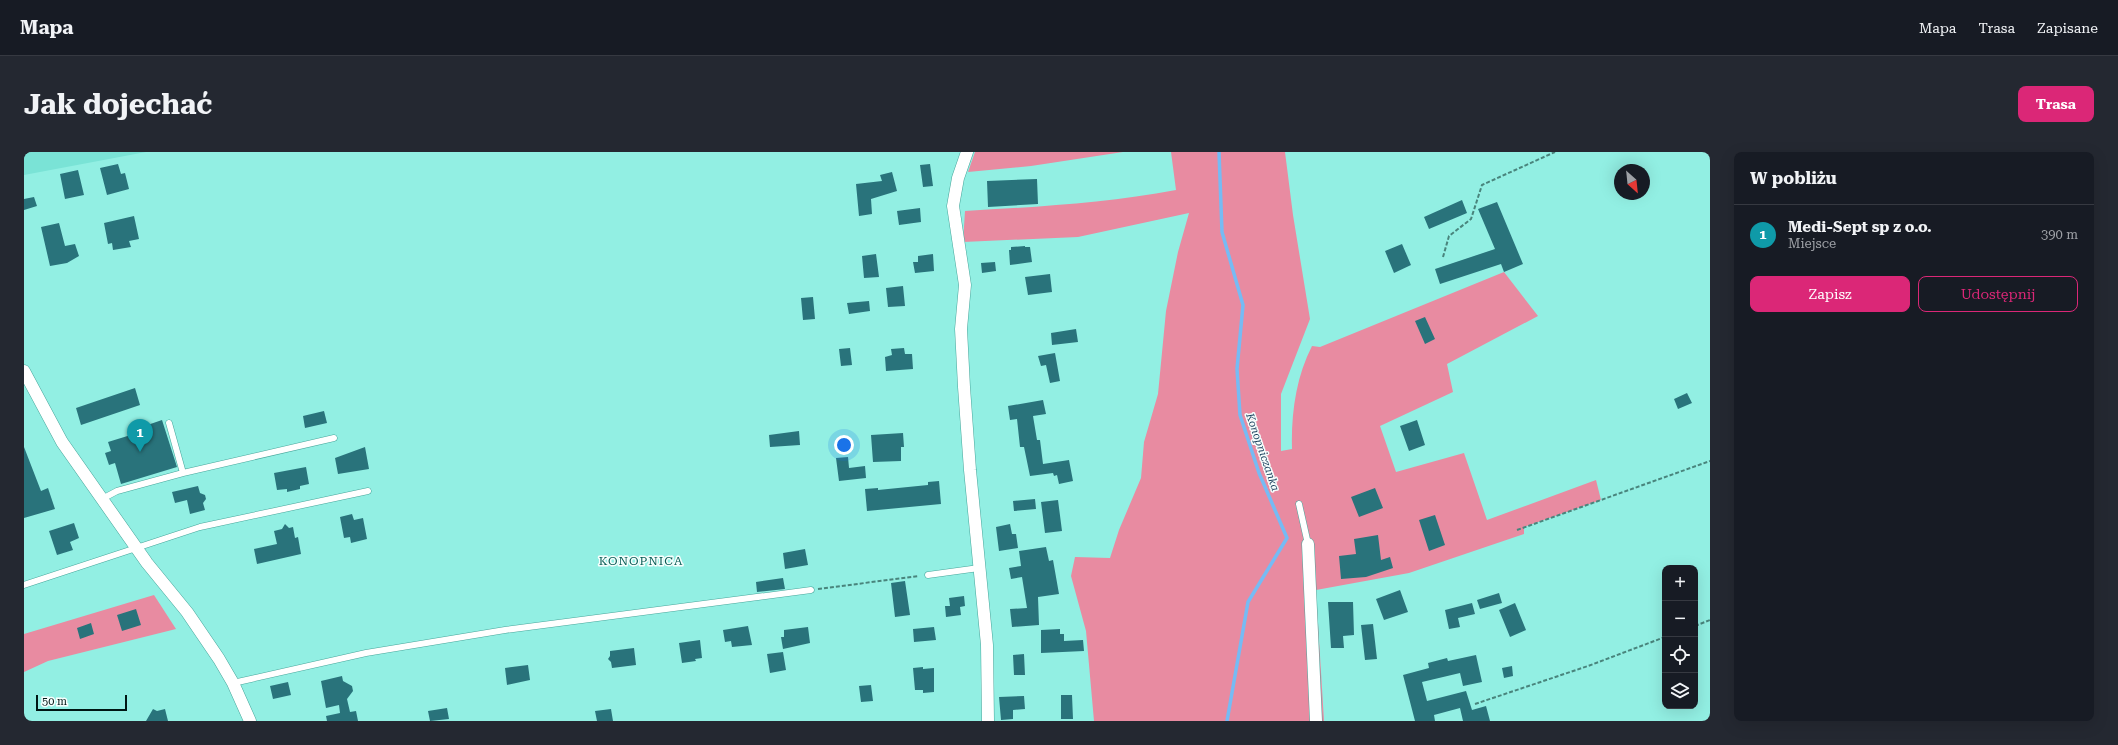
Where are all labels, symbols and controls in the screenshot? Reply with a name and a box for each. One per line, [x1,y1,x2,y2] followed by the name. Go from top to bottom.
[20,16,73,39] text: Mapa
[1919,20,1956,36] text: Mapa
[1978,20,2015,36] text: Trasa
[2037,20,2098,36] text: Zapisane
[2018,86,2094,122] button: Trasa
[24,88,212,121] text: Jak dojechać
[1614,164,1650,200] north arrow
[1750,168,1837,188] text: W pobliżu
[1788,218,1932,236] text: Medi-Sept sp z o.o.
[1759,227,1767,242] text: 1
[2041,227,2078,242] text: 390 m
[1788,236,1836,251] text: Miejsce
[1750,276,1910,312] button: Zapisz
[1918,276,2078,312] button: Udostępnij
[1243,411,1282,493] water label: Konopniczanka
[127,419,153,452] pin: 1
[834,435,854,455] your location
[599,554,683,568] district label: KONOPNICA
[1662,565,1698,709] map controls
[1662,565,1698,601] button: +
[1662,601,1698,637] button: −
[1662,637,1698,673] button: locate
[1662,673,1698,709] button: layers
[36,693,127,712] scale bar
[42,695,67,708] text: 50 m

